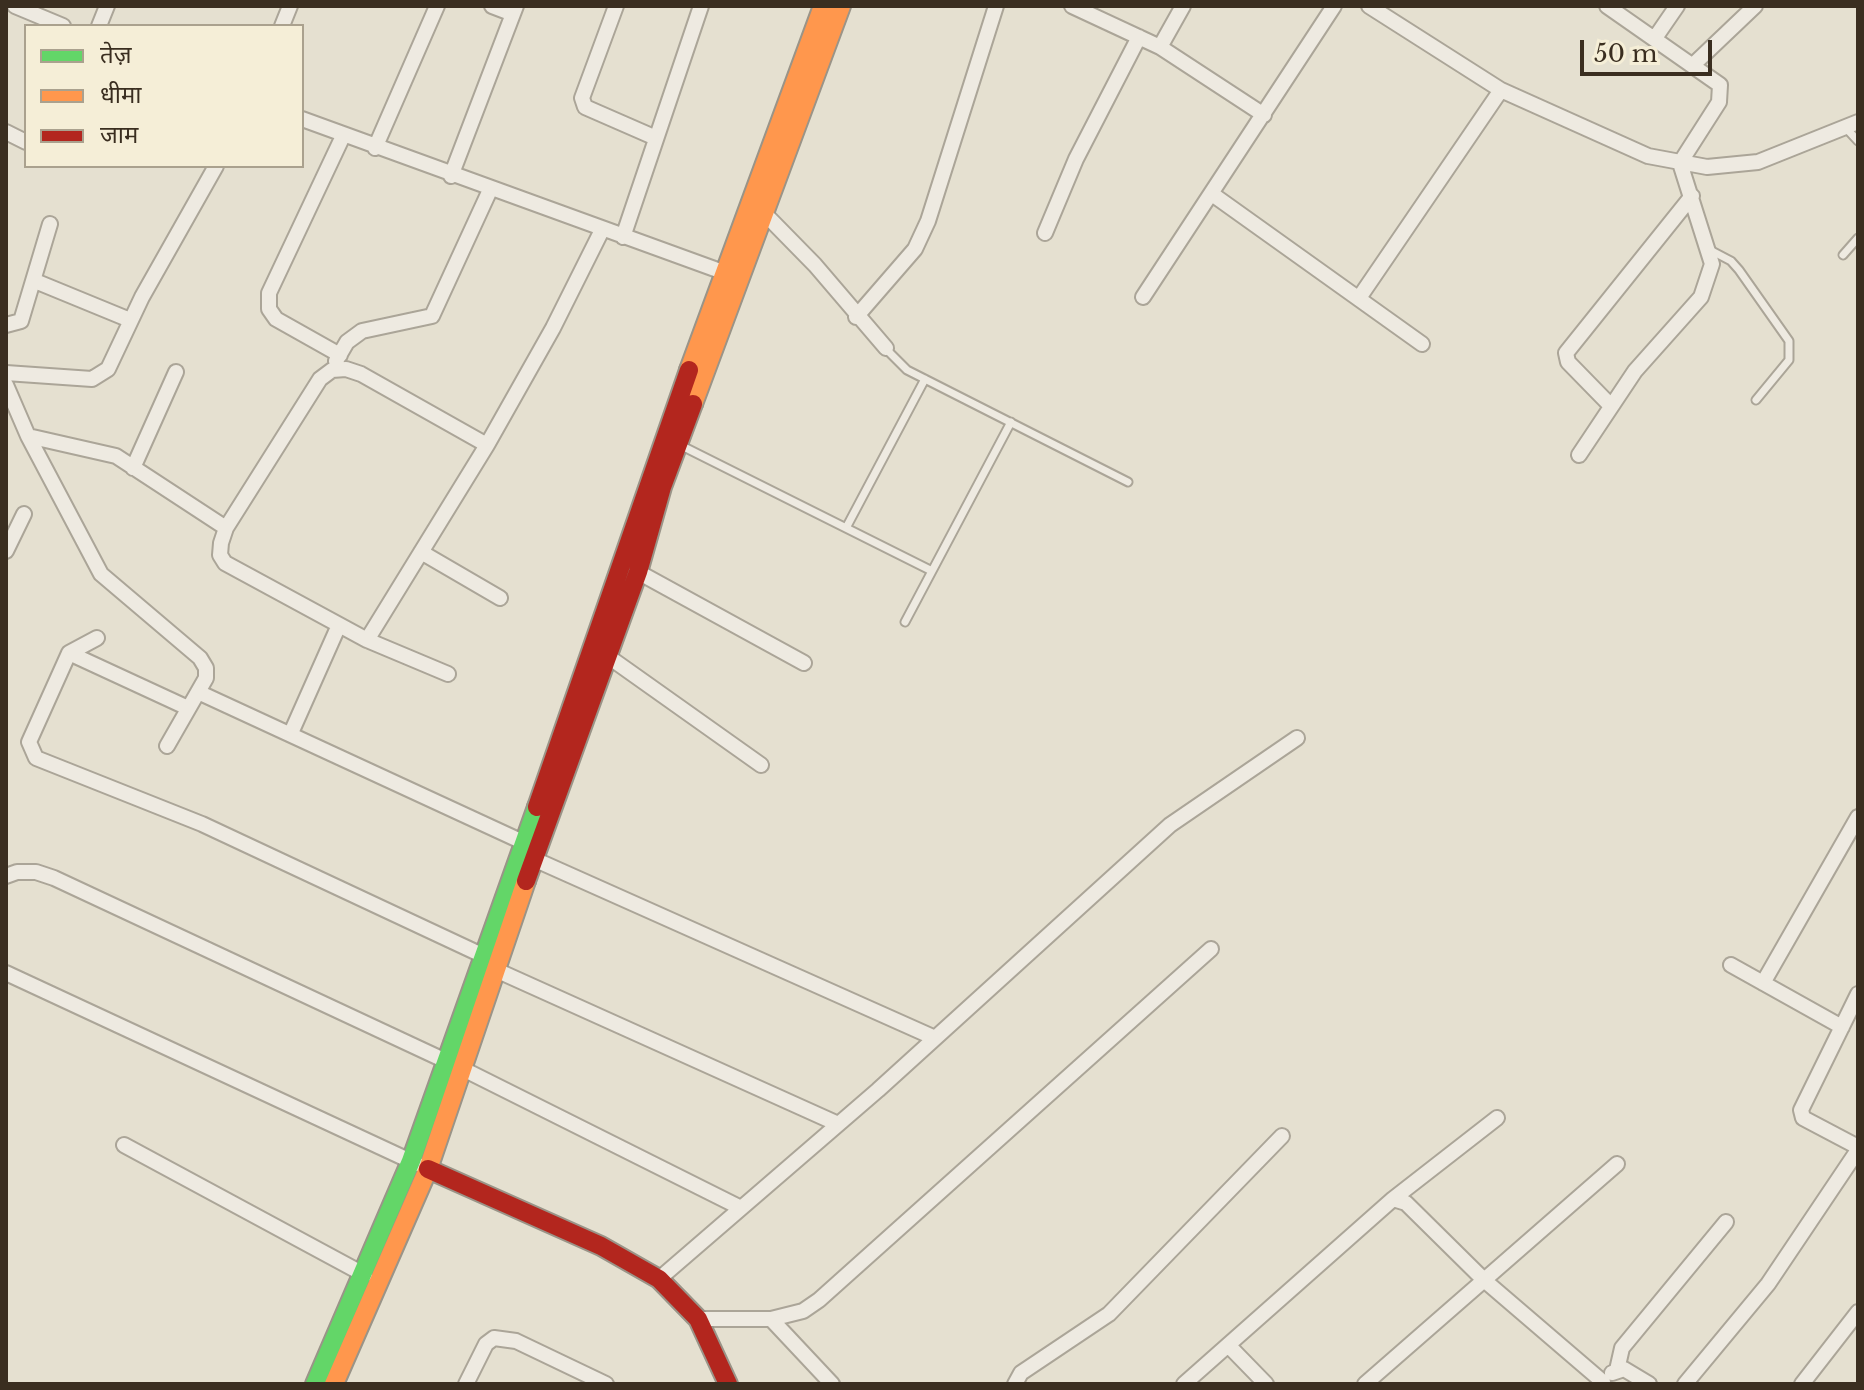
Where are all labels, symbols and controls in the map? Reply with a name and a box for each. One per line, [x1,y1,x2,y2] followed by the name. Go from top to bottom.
[24,24,304,168] legend
[1584,24,1716,74] scale bar
[1594,39,1657,68] text: 50 m
[100,40,132,69] text: तेज़
[100,80,142,109] text: धीमा
[100,120,138,149] text: जाम

